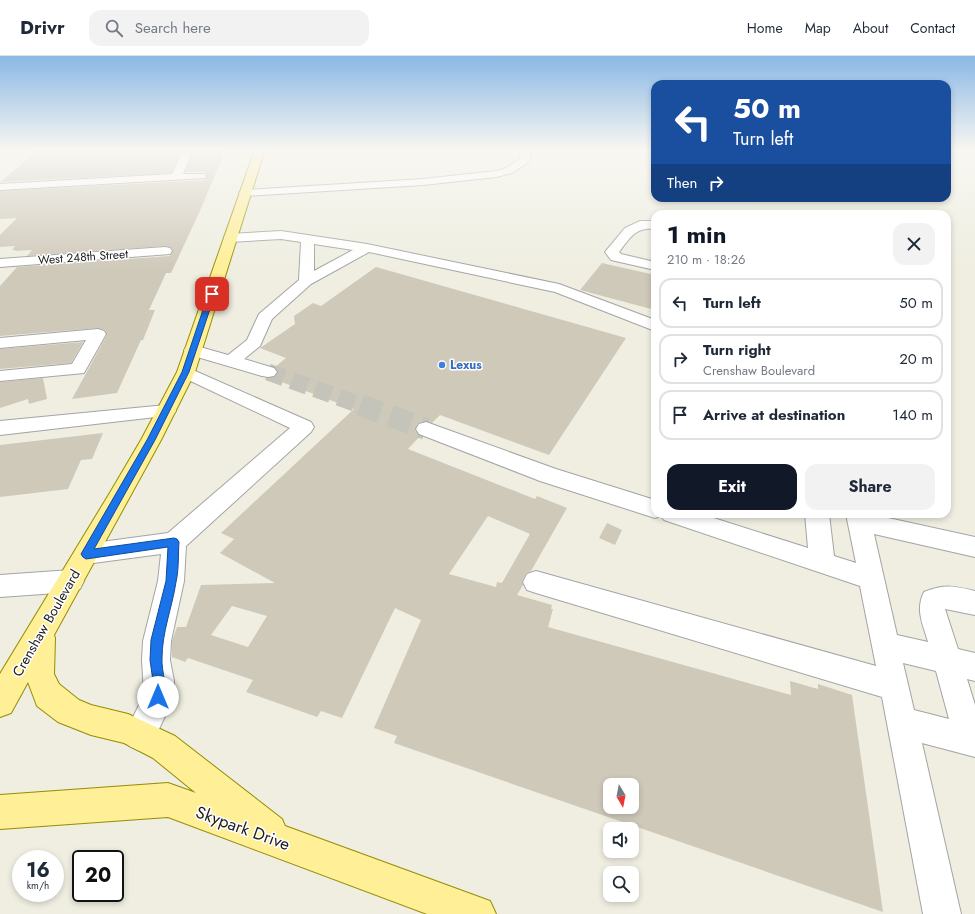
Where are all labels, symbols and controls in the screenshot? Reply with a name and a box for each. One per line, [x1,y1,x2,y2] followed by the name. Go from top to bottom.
[89,10,369,46] search box
[20,14,65,41] text: Drivr
[103,17,125,39] icon: search
[135,17,211,39] text: Search here
[747,18,783,38] text: Home
[805,18,831,38] text: Map
[853,18,888,38] text: About
[910,18,955,38] text: Contact
[733,88,801,129] text: 50 m
[667,96,719,148] icon: left
[733,126,793,152] text: Turn left
[667,172,697,194] text: Then
[705,172,727,194] icon: right
[667,217,727,252] text: 1 min
[893,223,935,265] button: close
[37,245,129,269] street label: West 248th Street
[667,250,746,269] text: 210 m · 18:26
[195,277,229,311] pin
[201,283,223,305] icon: arrive
[669,292,691,314] icon: left
[703,292,761,314] text: Turn left
[899,292,933,314] text: 50 m
[703,339,771,361] text: Turn right
[669,348,691,370] icon: right
[899,348,933,370] text: 20 m
[450,356,482,374] place label: Lexus
[437,360,447,370] marker: Lexus
[703,361,815,380] text: Crenshaw Boulevard
[669,404,691,426] icon: arrive
[703,404,845,426] text: Arrive at destination
[892,404,933,426] text: 140 m
[667,464,797,510] button: Exit
[805,464,935,510] button: Share
[7,566,85,680] street label: Crenshaw Boulevard
[137,676,179,718] position arrow
[603,778,639,814] north arrow
[603,778,639,902] map controls
[193,800,294,856] street label: Skypark Drive
[603,822,639,858] button: sound
[72,850,124,902] speed limit sign: 20
[26,856,50,885] text: 16
[603,866,639,902] button: search
[27,878,49,893] text: km/h

